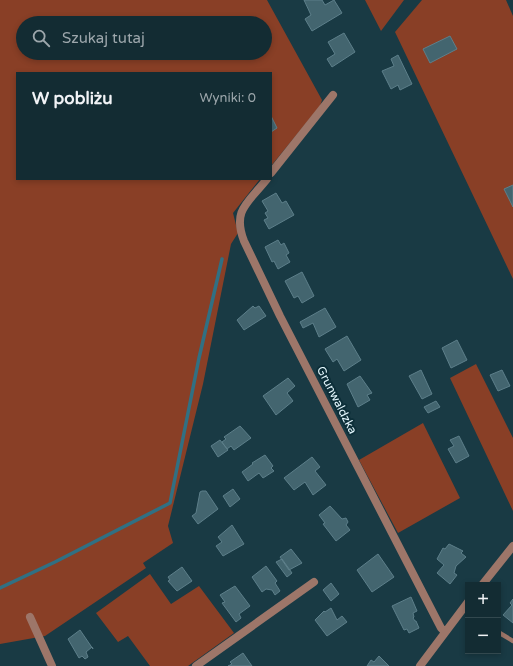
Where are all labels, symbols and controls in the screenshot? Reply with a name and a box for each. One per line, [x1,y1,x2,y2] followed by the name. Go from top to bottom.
[16,16,272,60] search box
[30,27,52,49] icon: search
[62,29,145,47] text: Szukaj tutaj
[32,88,113,109] text: W pobliżu
[200,90,256,106] text: Wyniki: 0
[314,364,360,436] street label: Grunwaldzka
[465,582,501,654] map controls
[465,582,501,618] button: +
[465,618,501,654] button: −

